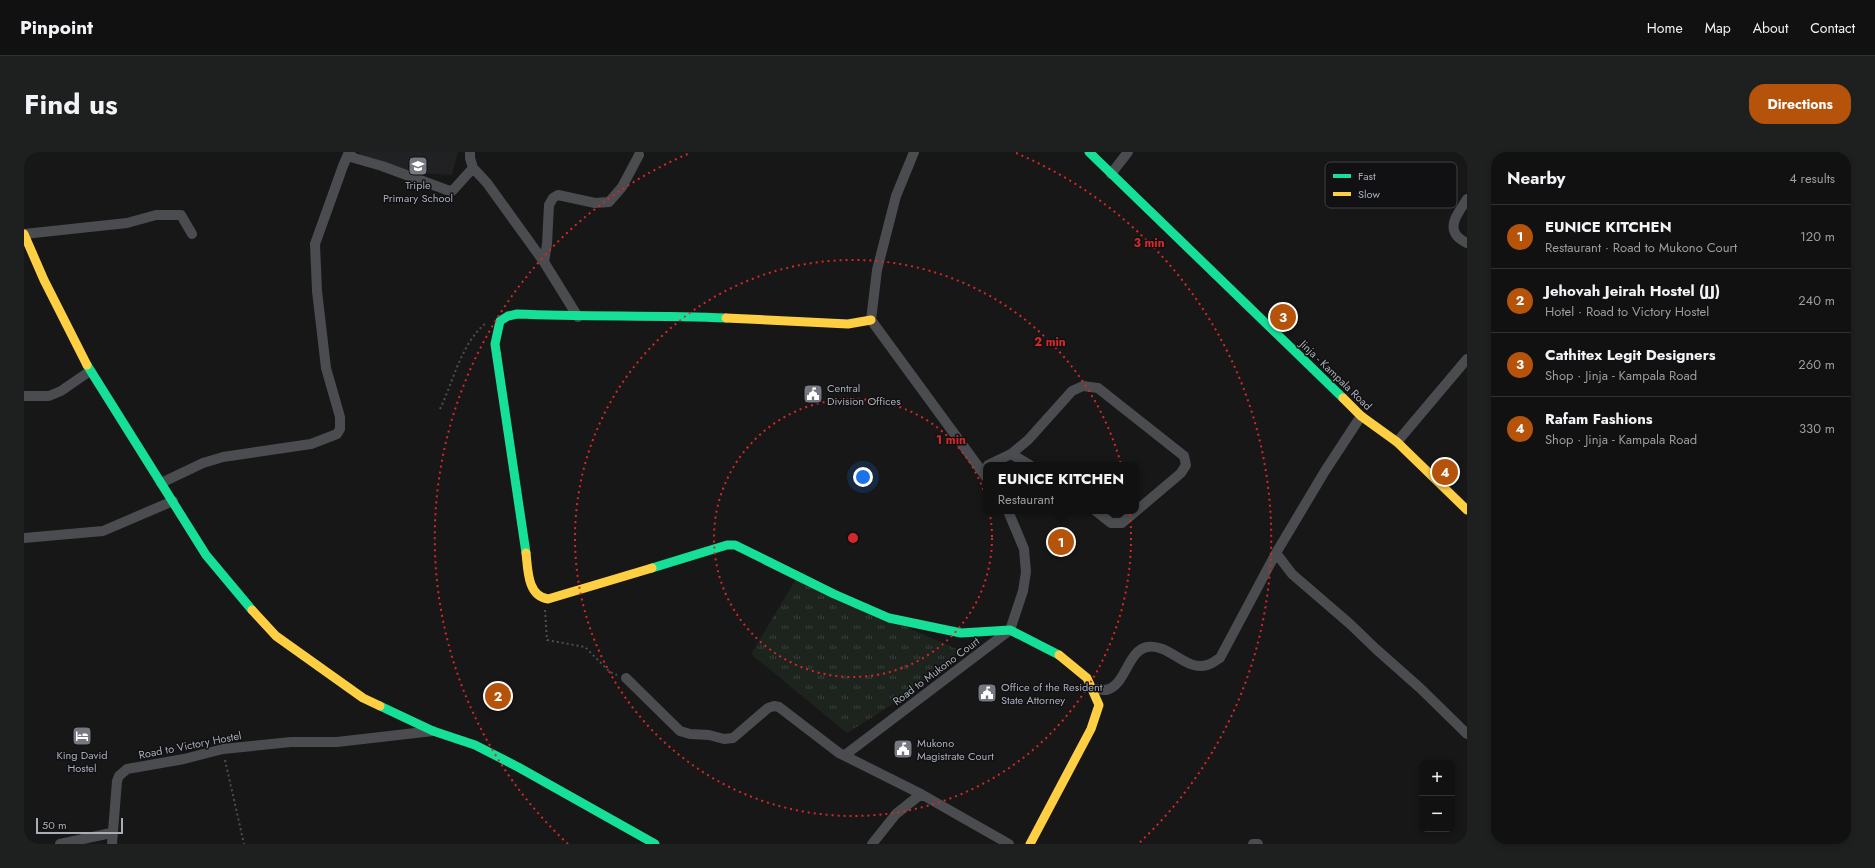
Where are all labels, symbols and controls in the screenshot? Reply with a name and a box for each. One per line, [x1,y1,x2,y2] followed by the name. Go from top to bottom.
[20,14,93,41] text: Pinpoint
[1647,18,1683,38] text: Home
[1705,18,1731,38] text: Map
[1753,18,1788,38] text: About
[1810,18,1855,38] text: Contact
[24,84,118,125] text: Find us
[1749,84,1851,124] button: Directions
[407,155,429,177] school or university icon: Triple Primary School
[1325,162,1457,208] legend
[1507,166,1565,190] text: Nearby
[1358,168,1376,184] text: Fast
[1789,169,1835,188] text: 4 results
[383,177,453,206] place label: Triple Primary School
[1358,186,1380,202] text: Slow
[1545,216,1672,238] text: EUNICE KITCHEN
[1517,227,1523,246] text: 1
[1800,227,1835,246] text: 120 m
[1133,234,1165,252] text: 3 min
[1545,238,1737,257] text: Restaurant · Road to Mukono Court
[1545,280,1720,302] text: Jehovah Jeirah Hostel (JJ)
[1516,291,1524,310] text: 2
[1798,291,1835,310] text: 240 m
[1270,302,1296,332] pin: 3
[1545,302,1709,321] text: Hotel · Road to Victory Hostel
[1034,333,1066,351] text: 2 min
[1295,335,1376,414] street label: Jinja - Kampala Road
[1545,344,1716,366] text: Cathitex Legit Designers
[1516,355,1524,374] text: 3
[1798,355,1835,374] text: 260 m
[1545,366,1697,385] text: Shop · Jinja - Kampala Road
[827,380,901,409] place label: Central Division Offices
[802,383,824,405] public building icon: Central Division Offices
[1545,408,1653,430] text: Rafam Fashions
[1515,419,1525,438] text: 4
[1799,419,1835,438] text: 330 m
[1545,430,1697,449] text: Shop · Jinja - Kampala Road
[936,431,966,449] text: 1 min
[1432,457,1458,487] pin: 4
[983,462,1139,514] popup
[853,467,873,487] your location
[998,468,1124,490] text: EUNICE KITCHEN
[998,490,1054,509] text: Restaurant
[1048,527,1074,557] pin: 1
[846,531,860,545] centre of rings
[889,633,983,709] street label: Road to Mukono Court
[1001,679,1103,708] place label: Office of the Resident State Attorney
[485,681,511,711] pin: 2
[976,682,998,704] public building icon: Office of the Resident State Attorney
[71,725,93,747] hotel icon: King David Hostel
[137,727,243,763] street label: Road to Victory Hostel
[917,735,994,764] place label: Mukono Magistrate Court
[892,738,914,760] public building icon: Mukono Magistrate Court
[56,747,108,776] place label: King David Hostel
[1419,760,1455,832] map controls
[1419,760,1455,796] button: +
[1419,796,1455,832] button: −
[36,816,123,835] scale bar
[42,817,67,833] text: 50 m

